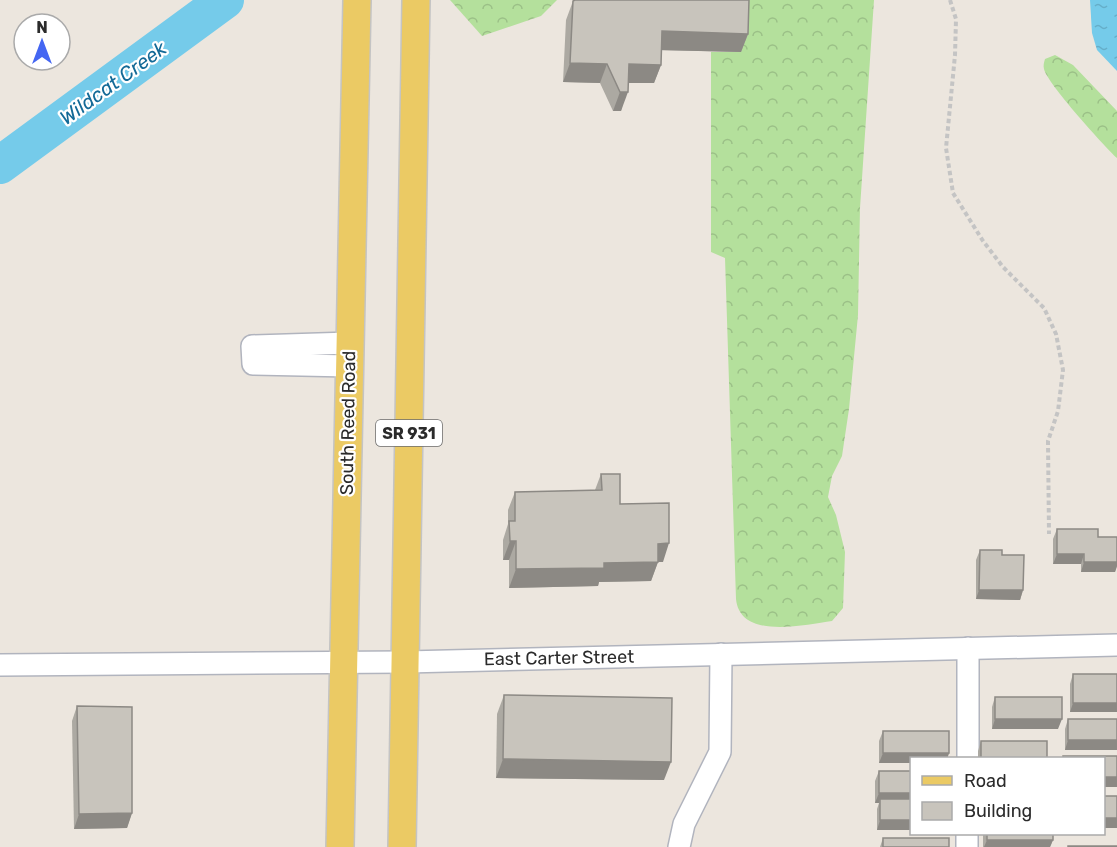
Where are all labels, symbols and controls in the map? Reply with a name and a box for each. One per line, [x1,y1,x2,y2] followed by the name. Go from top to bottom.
[12,12,72,72] north arrow
[36,18,48,37] text: N
[55,36,172,130] water label: Wildcat Creek
[336,351,360,495] street label: South Reed Road
[376,420,442,446] road number: SR 931
[484,646,634,670] street label: East Carter Street
[910,757,1105,835] legend
[964,770,1007,792] text: Road
[964,800,1032,822] text: Building

